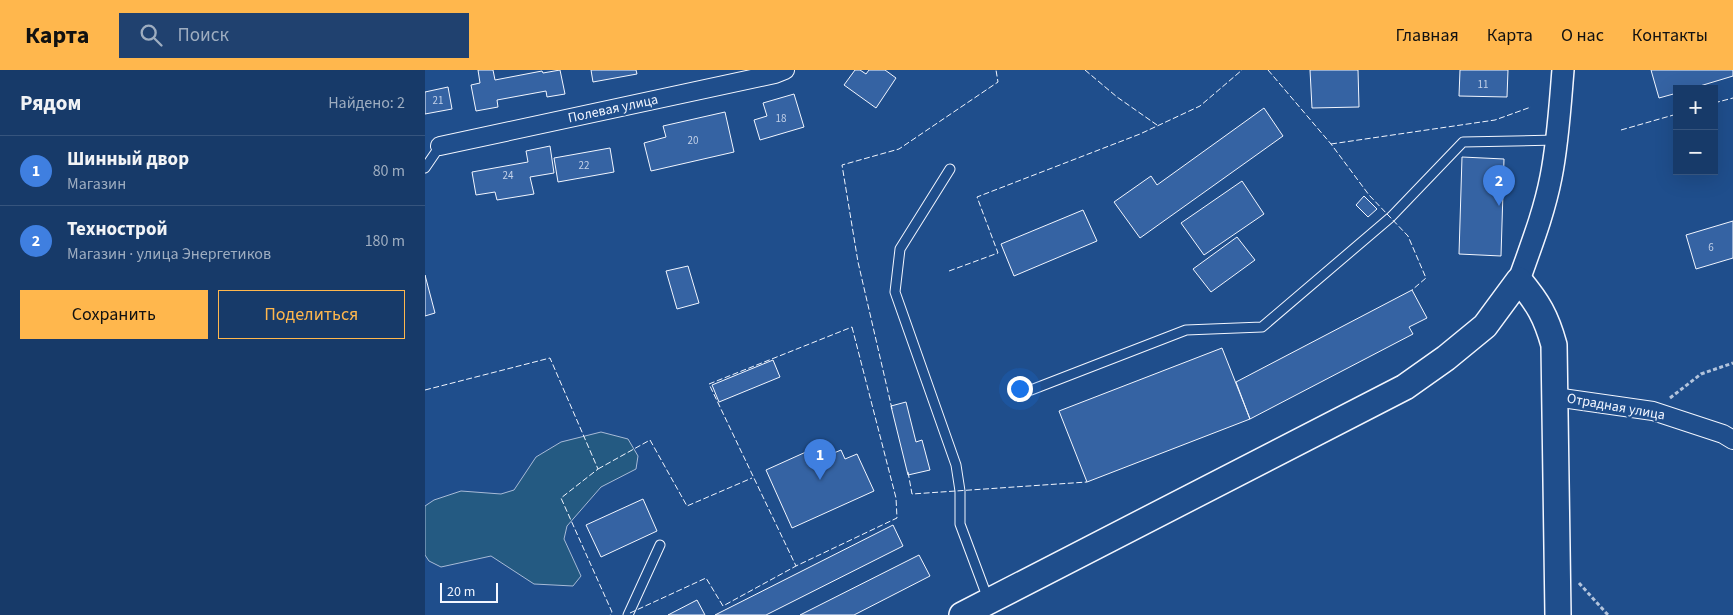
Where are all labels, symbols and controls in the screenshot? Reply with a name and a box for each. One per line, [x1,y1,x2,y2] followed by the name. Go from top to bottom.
[119,13,469,58] search box
[25,18,89,53] text: Карта
[137,21,165,49] icon: search
[177,22,229,49] text: Поиск
[1396,23,1459,48] text: Главная
[1487,23,1533,48] text: Карта
[1561,23,1604,48] text: О нас
[1632,23,1708,48] text: Контакты
[1478,77,1488,92] house number: 11
[1673,85,1718,175] map controls
[1673,85,1718,130] button: +
[20,88,81,118] text: Рядом
[566,90,660,128] street label: Полевая улица
[328,92,405,114] text: Найдено: 2
[433,93,443,108] house number: 21
[776,111,787,126] house number: 18
[1673,130,1718,175] button: −
[688,133,698,148] house number: 20
[67,146,189,173] text: Шинный двор
[579,158,589,173] house number: 22
[32,160,40,182] text: 1
[373,160,405,182] text: 80 m
[1483,165,1515,206] pin: 2
[503,168,514,183] house number: 24
[67,173,126,195] text: Магазин
[67,216,168,243] text: Технострой
[32,230,40,252] text: 2
[365,230,405,252] text: 180 m
[1708,240,1714,255] house number: 6
[67,243,271,265] text: Магазин · улица Энергетиков
[20,290,208,339] button: Сохранить
[218,290,405,339] button: Поделиться
[1007,376,1033,402] your location
[1565,389,1667,425] street label: Отрадная улица
[804,439,836,480] pin: 1
[440,580,497,603] scale bar
[447,582,475,602] text: 20 m

